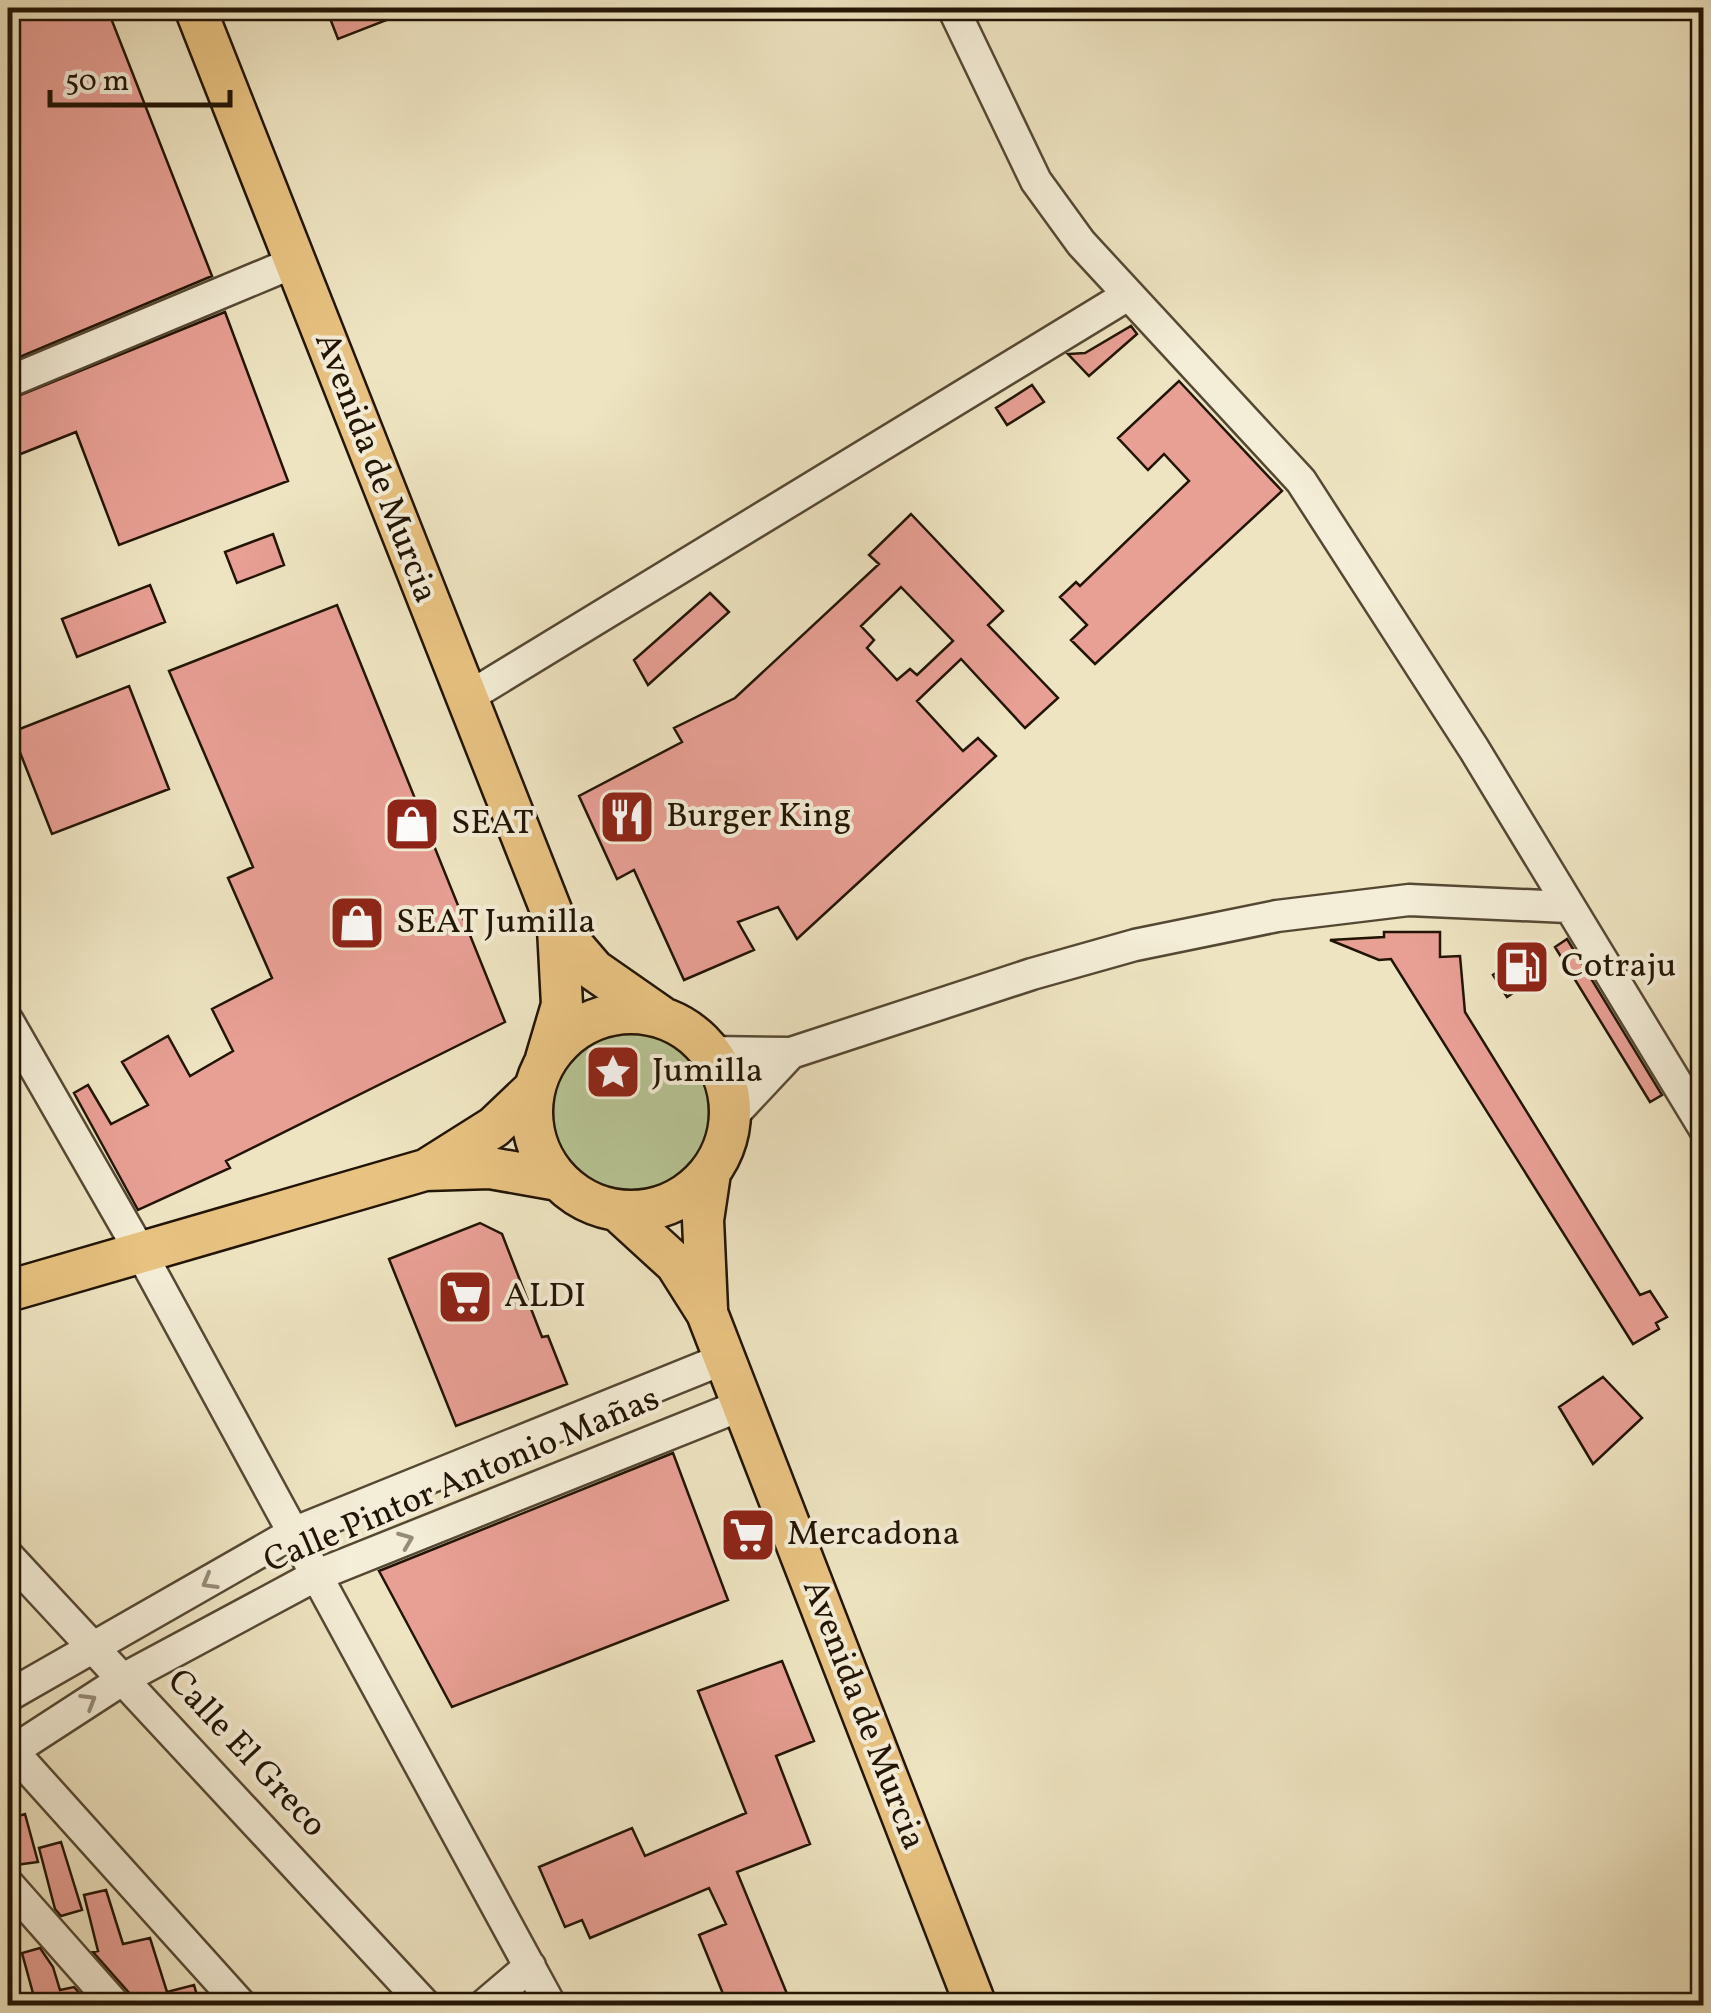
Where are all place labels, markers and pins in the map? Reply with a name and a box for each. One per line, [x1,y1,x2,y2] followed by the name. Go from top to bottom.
[597,787,657,847] restaurant icon: Burger King
[666,793,851,841] place label: Burger King
[382,794,442,854] shop icon: SEAT
[451,800,534,848] place label: SEAT
[327,893,387,953] shop icon: SEAT Jumilla
[396,899,596,947] place label: SEAT Jumilla
[1492,937,1552,997] fuel station icon: Cotraju
[1561,943,1677,991] place label: Cotraju
[583,1042,643,1102] place icon: Jumilla
[652,1048,763,1096] place label: Jumilla
[435,1267,495,1327] supermarket icon: ALDI
[504,1273,586,1321] place label: ALDI
[718,1505,778,1565] supermarket icon: Mercadona
[787,1511,960,1559] place label: Mercadona

